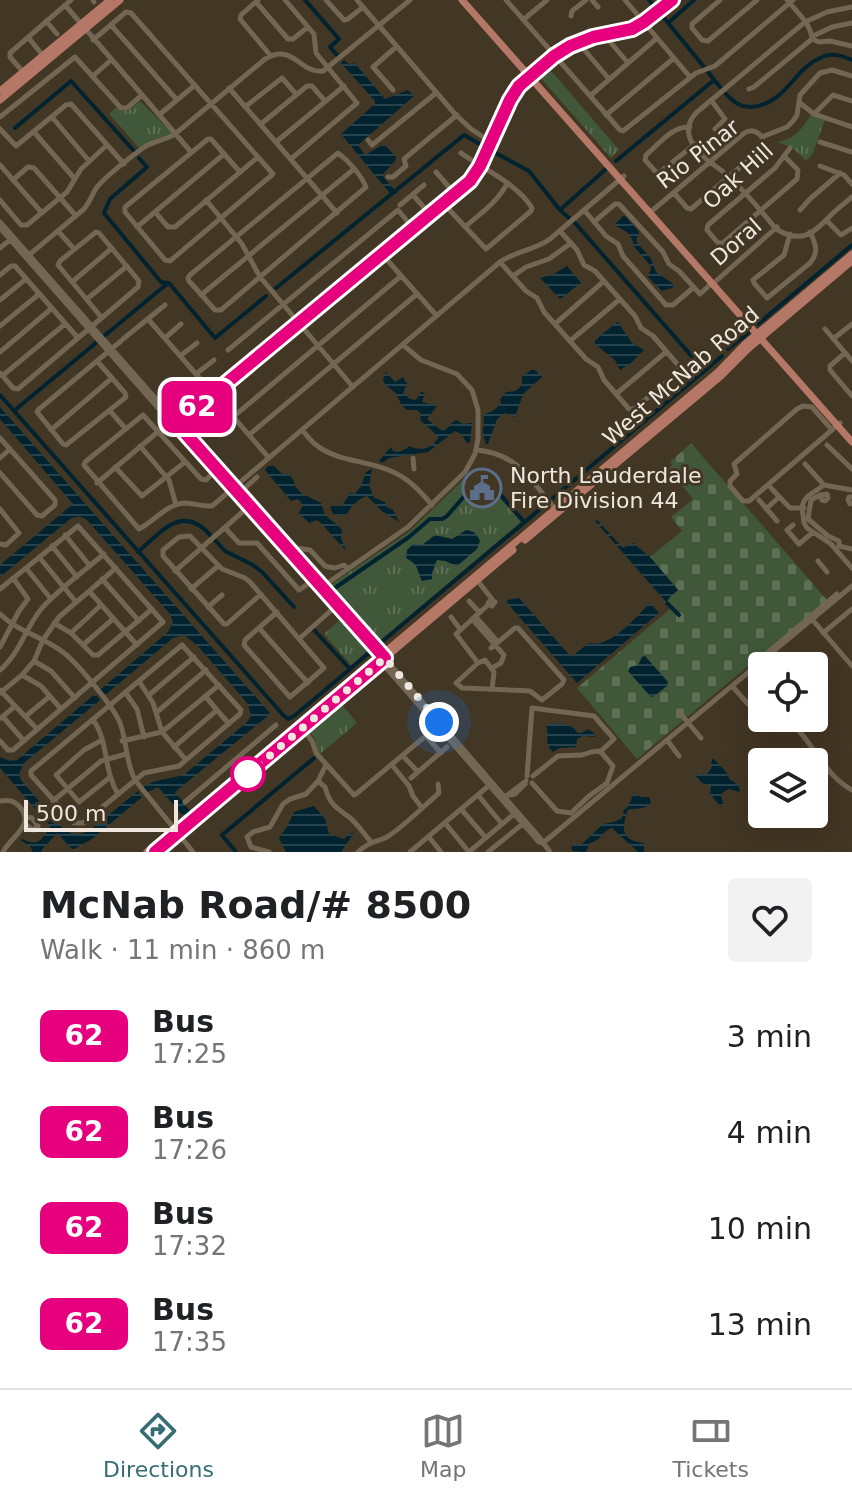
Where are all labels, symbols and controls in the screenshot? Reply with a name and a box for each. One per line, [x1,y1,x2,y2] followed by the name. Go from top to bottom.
[652,114,745,194] street label: Rio Pinar
[698,138,778,214] street label: Oak Hill
[706,213,766,271] street label: Doral
[598,302,764,450] street label: West McNab Road
[161,381,233,433] line badge: 62
[178,390,216,423] text: 62
[510,463,701,513] place label: North Lauderdale Fire Division 44
[461,467,503,509] public building icon: North Lauderdale Fire Division 44
[748,652,828,828] map controls
[748,652,828,732] button: locate
[419,702,459,742] your location
[748,748,828,828] button: layers
[231,757,265,791] unlabelled marker
[24,796,178,832] scale bar
[36,801,106,826] text: 500 m
[728,878,812,962] button: heart
[40,883,471,927] text: McNab Road/# 8500
[40,935,325,965] text: Walk · 11 min · 860 m
[152,1004,214,1039] text: Bus
[65,1019,103,1052] text: 62
[727,1019,812,1054] text: 3 min
[152,1039,227,1069] text: 17:25
[152,1100,214,1135] text: Bus
[65,1115,103,1148] text: 62
[727,1115,812,1150] text: 4 min
[152,1135,227,1165] text: 17:26
[152,1196,214,1231] text: Bus
[65,1211,103,1244] text: 62
[708,1211,812,1246] text: 10 min
[152,1231,227,1261] text: 17:32
[152,1292,214,1327] text: Bus
[65,1307,103,1340] text: 62
[708,1307,812,1342] text: 13 min
[152,1327,227,1357] text: 17:35
[103,1409,214,1482] tab: Directions
[420,1409,466,1482] tab: Map
[672,1409,749,1482] tab: Tickets

